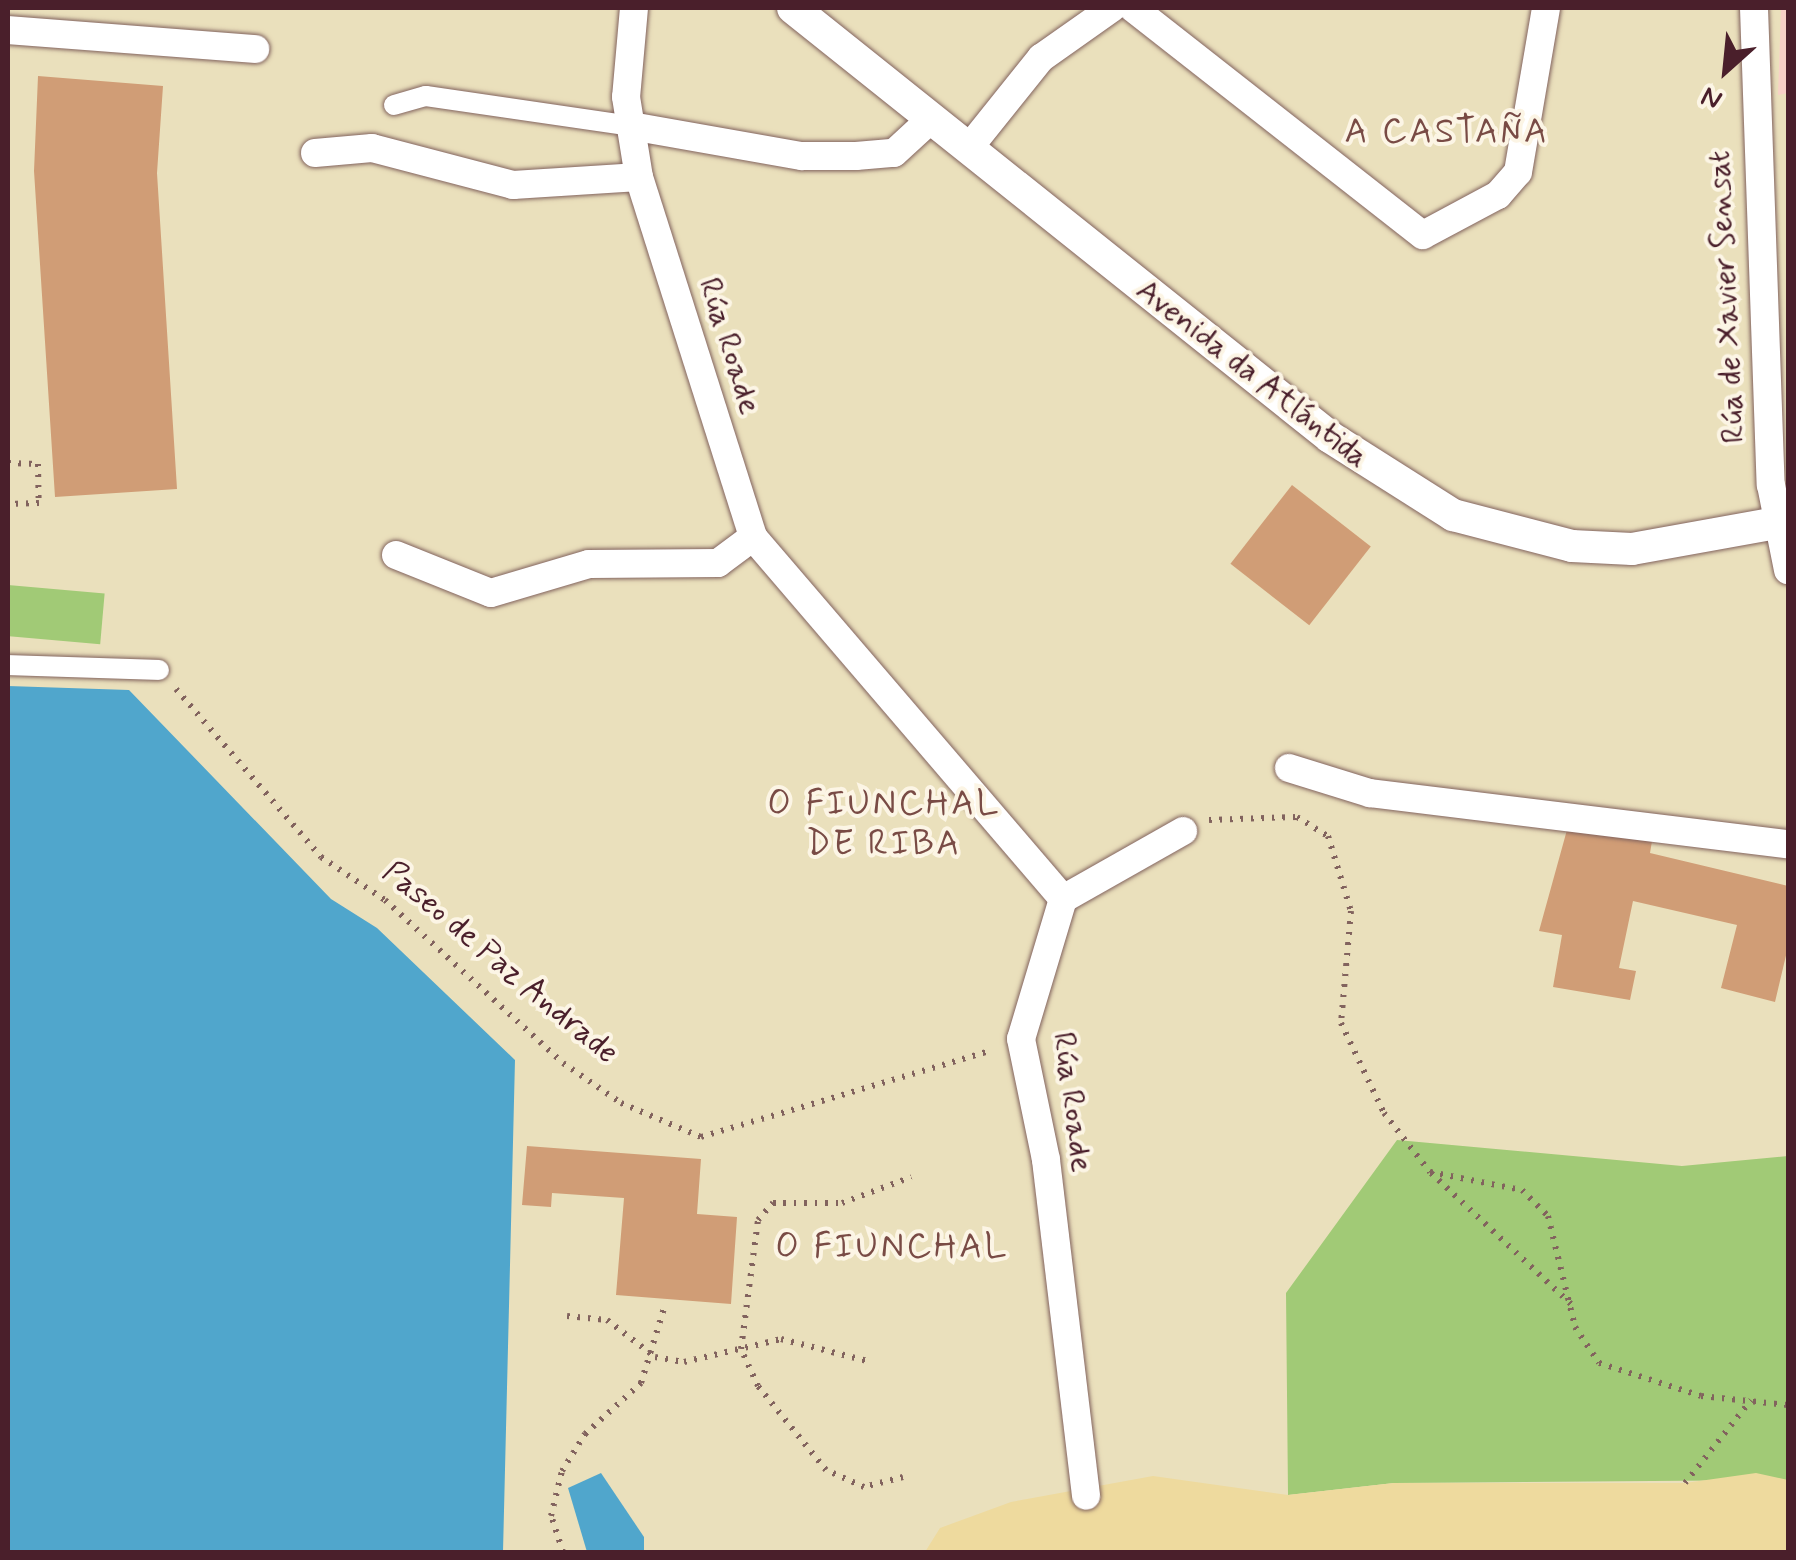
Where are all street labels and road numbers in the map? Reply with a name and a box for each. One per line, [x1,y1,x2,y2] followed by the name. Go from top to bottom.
[1700,150,1754,444] street label: Rúa de Xavier Sensat
[1128,271,1376,477] street label: Avenida da Atlántida
[690,275,768,417] street label: Rúa Roade
[374,853,626,1073] street label: Paseo de Paz Andrade
[1043,1031,1101,1173] street label: Rúa Roade

